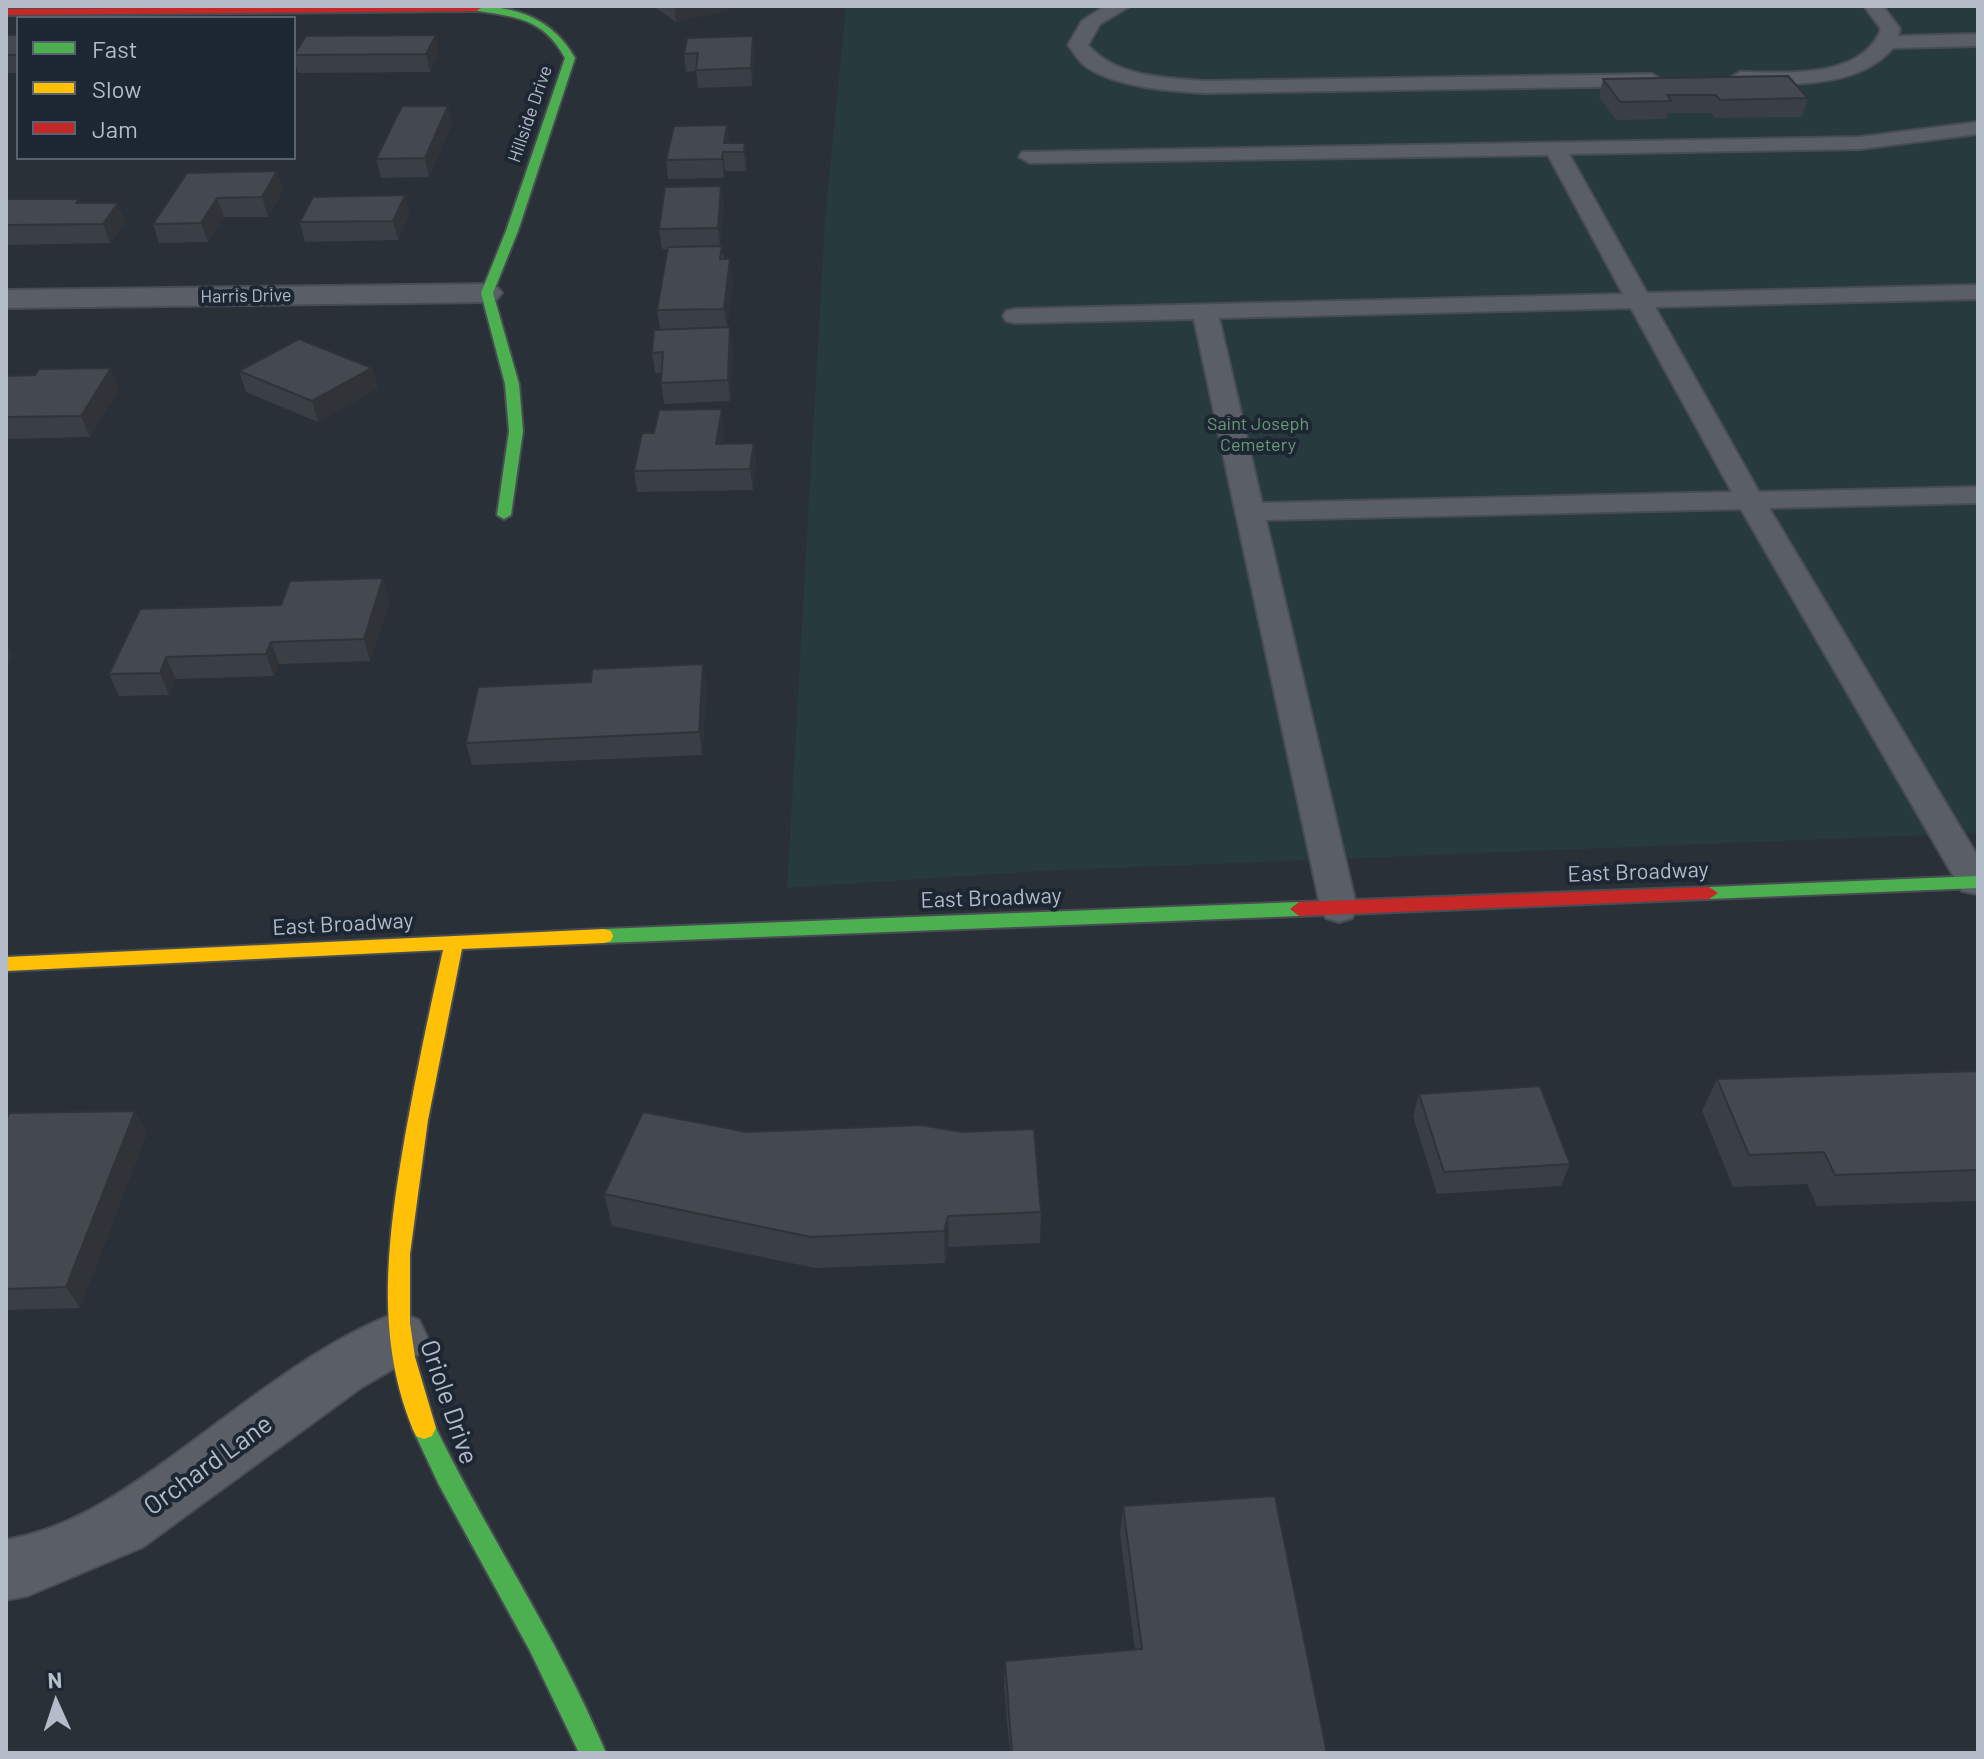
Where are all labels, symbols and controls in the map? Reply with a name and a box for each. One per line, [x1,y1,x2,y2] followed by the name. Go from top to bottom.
[16,16,296,160] legend
[92,34,137,63] text: Fast
[503,63,557,165] street label: Hillside Drive
[92,74,141,103] text: Slow
[92,114,138,143] text: Jam
[200,284,292,308] street label: Harris Drive
[1207,413,1309,456] park label: Saint Joseph Cemetery
[1567,856,1709,888] street label: East Broadway
[920,882,1062,914] street label: East Broadway
[272,907,414,941] street label: East Broadway
[413,1336,485,1468] street label: Oriole Drive
[138,1408,278,1522] street label: Orchard Lane
[16,1663,96,1743] north arrow
[47,1666,63,1692] text: N

